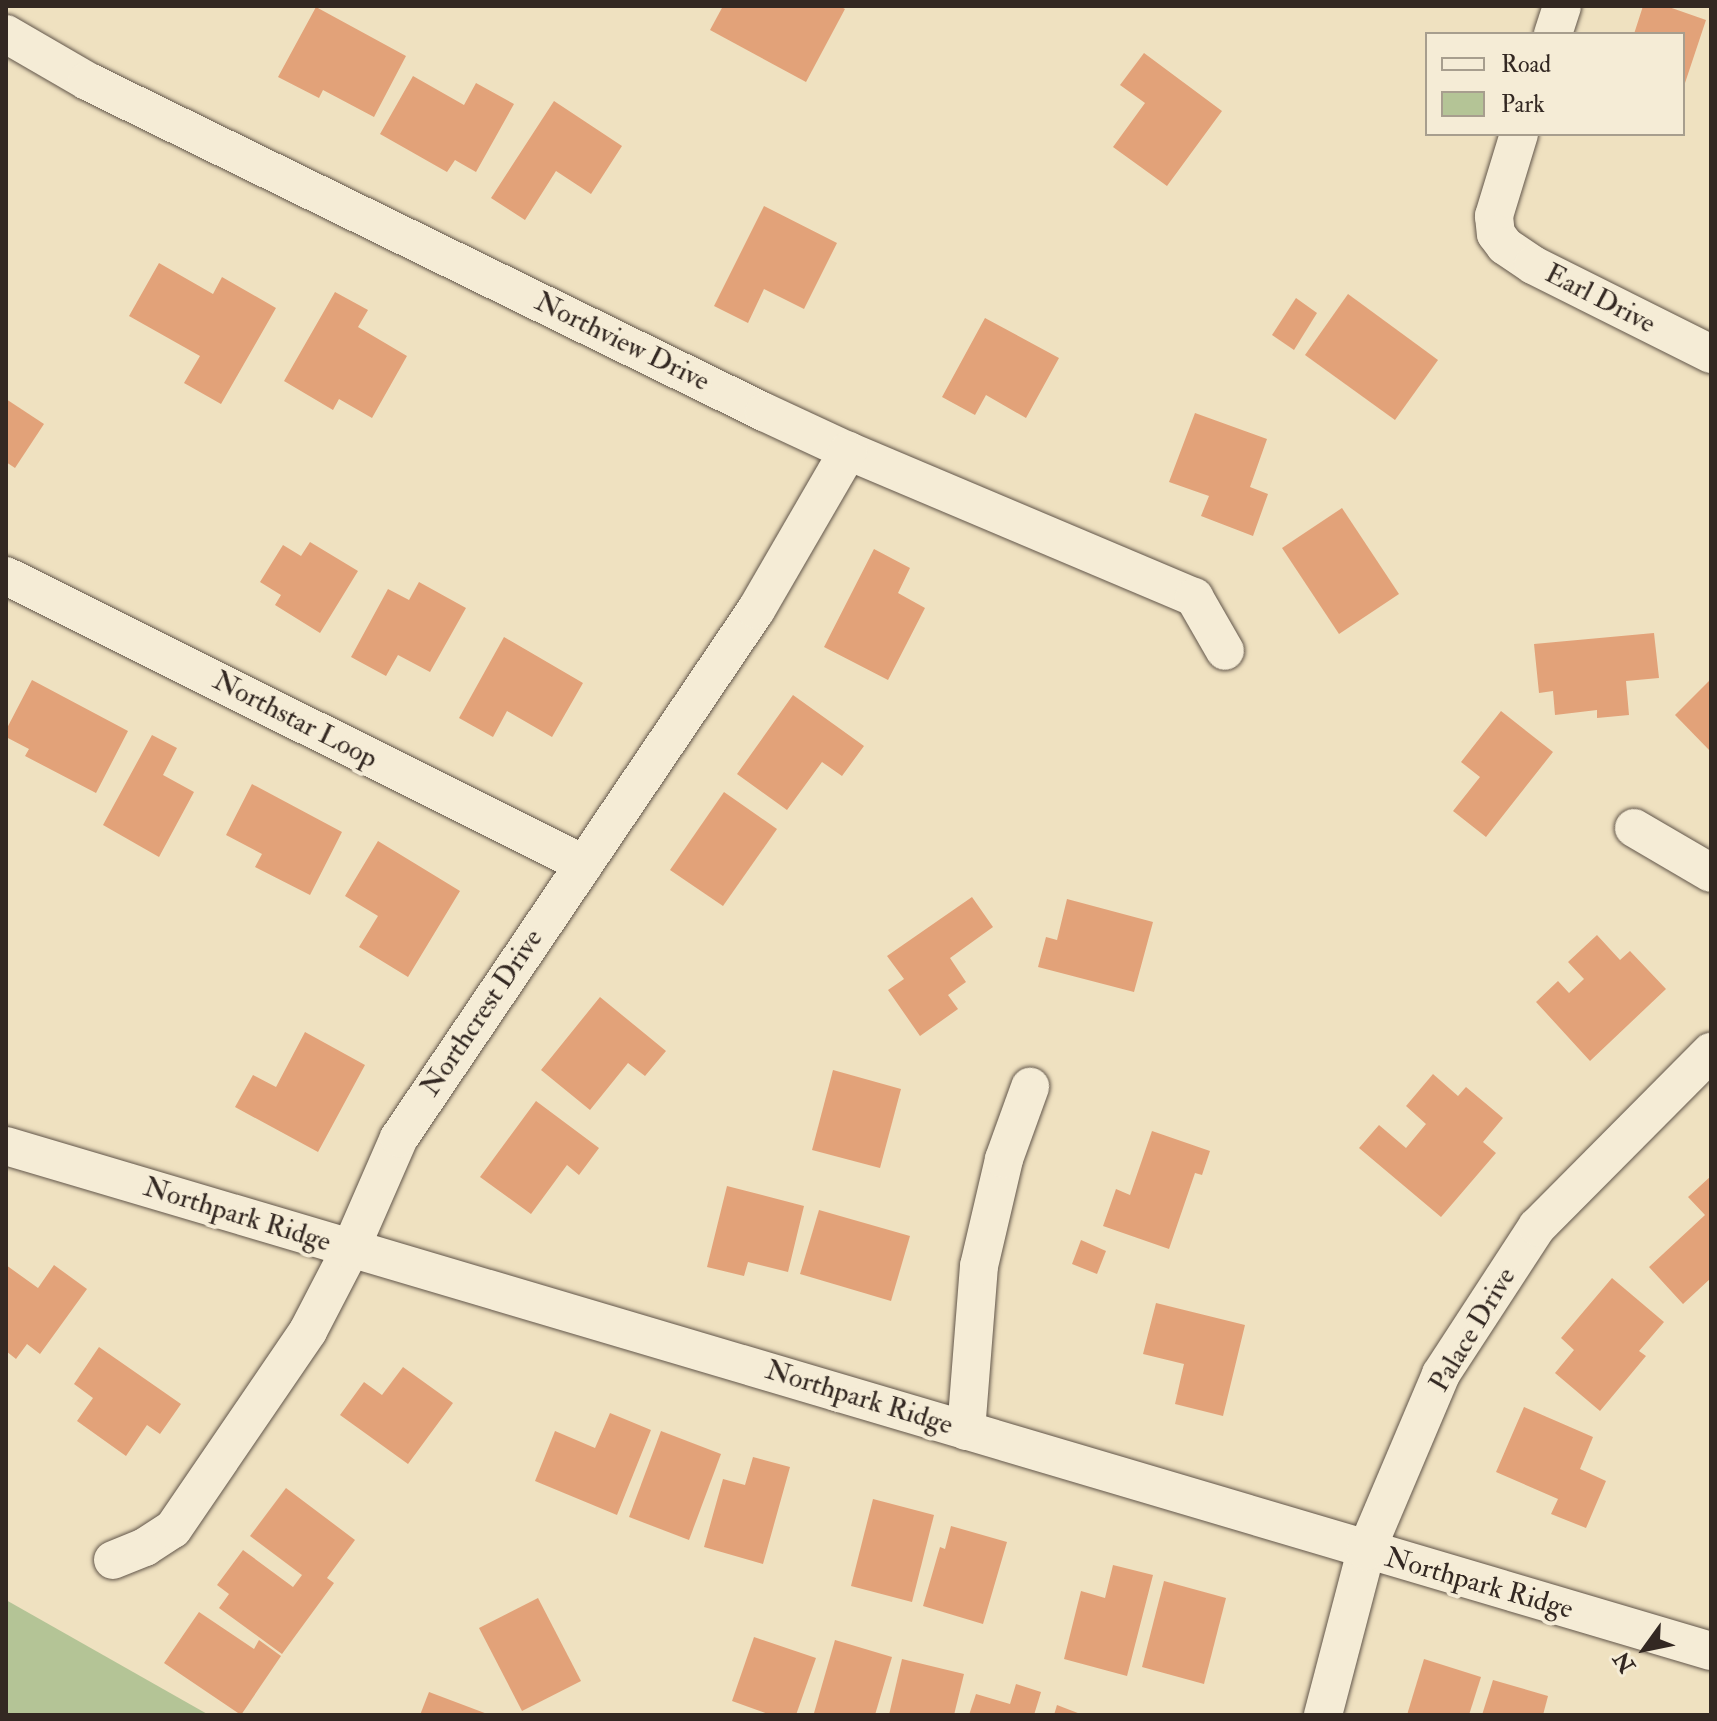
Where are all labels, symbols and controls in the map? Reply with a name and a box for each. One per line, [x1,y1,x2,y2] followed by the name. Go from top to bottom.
[1425,32,1685,136] legend
[1501,49,1551,80] text: Road
[1501,89,1545,120] text: Park
[1539,257,1661,341] street label: Earl Drive
[529,285,715,399] street label: Northview Drive
[207,664,383,776] street label: Northstar Loop
[414,923,550,1103] street label: Northcrest Drive
[139,1171,335,1259] street label: Northpark Ridge
[1423,1262,1523,1398] street label: Palace Drive
[761,1354,957,1442] street label: Northpark Ridge
[1381,1541,1577,1627] street label: Northpark Ridge
[1605,1609,1685,1689] north arrow
[1608,1646,1642,1678] text: N

